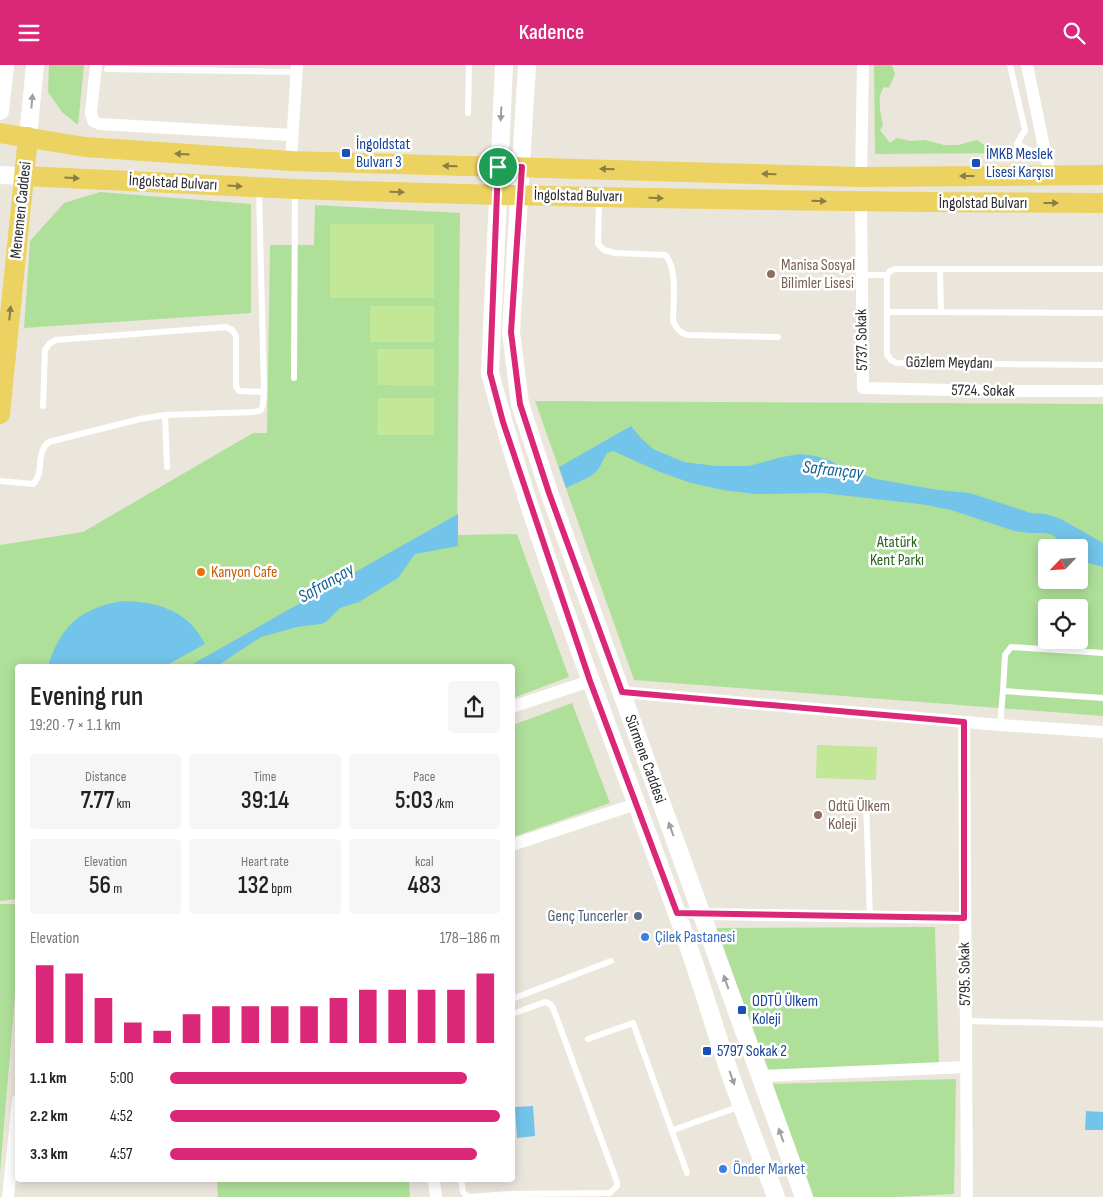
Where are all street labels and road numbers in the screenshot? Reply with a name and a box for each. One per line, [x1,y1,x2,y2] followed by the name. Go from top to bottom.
[6,161,36,259] street label: Menemen Caddesi
[128,171,218,195] street label: İngolstad Bulvarı
[534,186,622,206] street label: İngolstad Bulvarı
[939,194,1027,213] street label: İngolstad Bulvarı
[852,309,872,371] street label: 5737. Sokak
[905,353,993,373] street label: Gözlem Meydanı
[951,381,1015,401] street label: 5724. Sokak
[620,712,670,806] street label: Sürmene Caddesi
[955,942,975,1006] street label: 5795. Sokak

